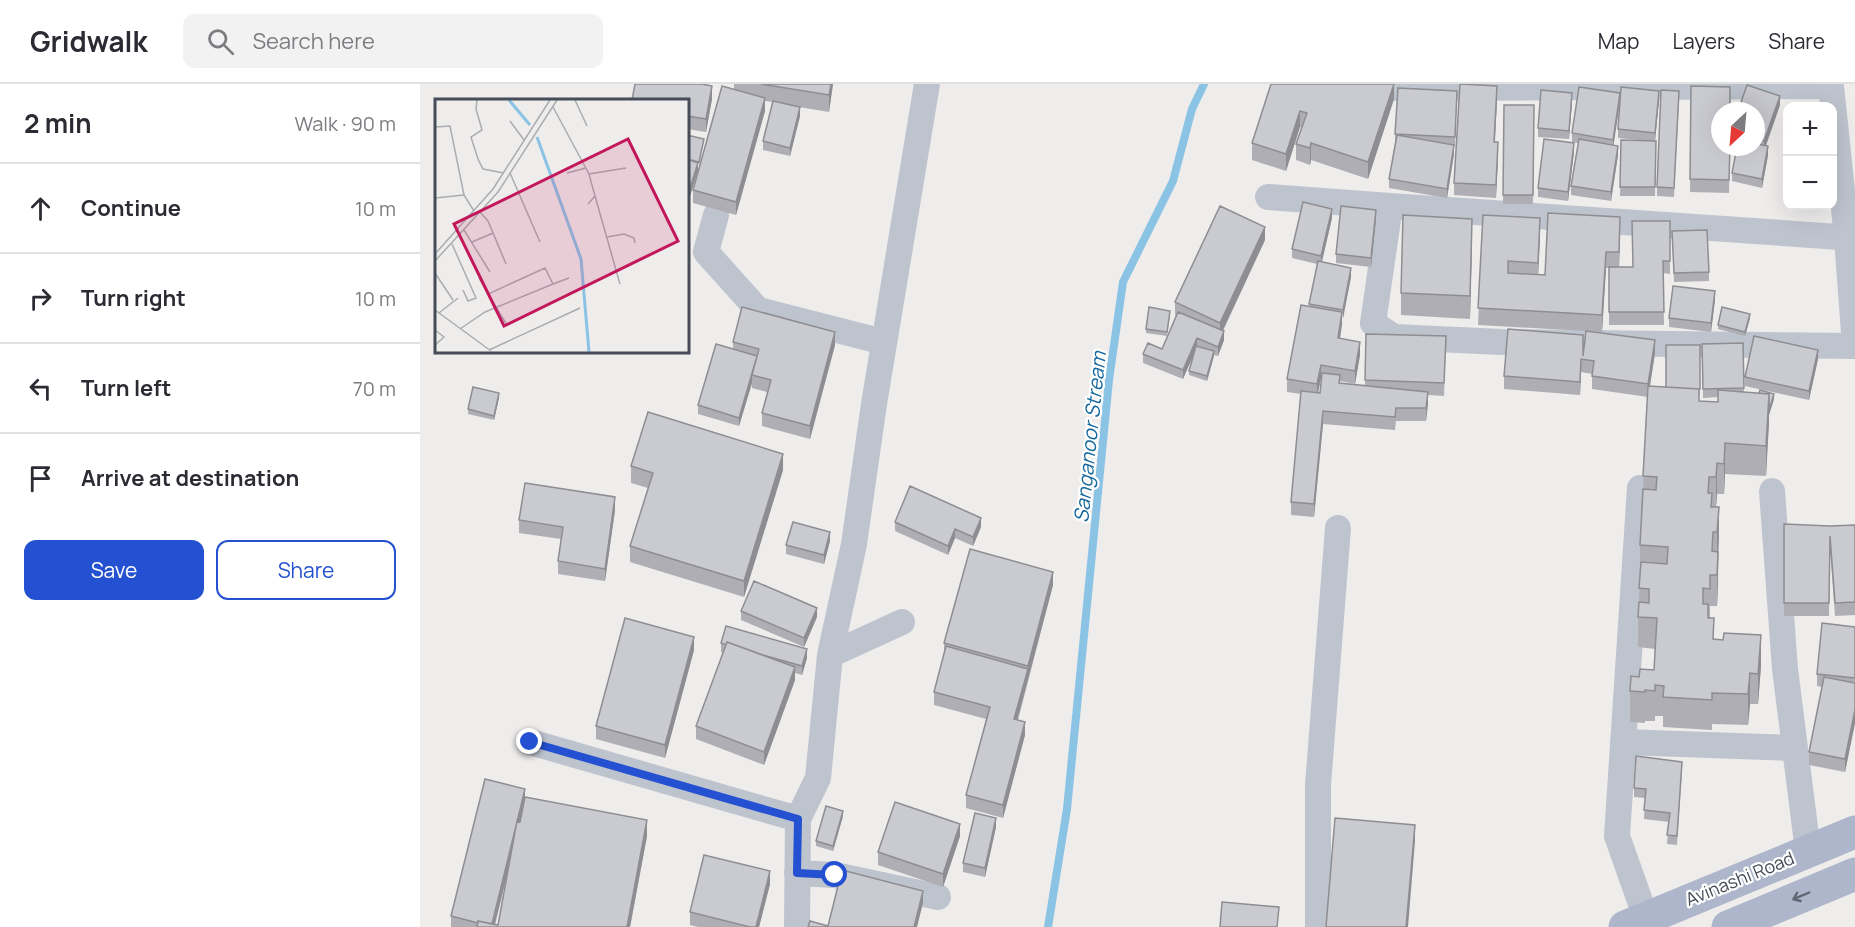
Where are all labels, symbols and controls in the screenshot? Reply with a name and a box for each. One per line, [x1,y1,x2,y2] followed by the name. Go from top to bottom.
[183,14,603,68] search box
[30,22,147,60] text: Gridwalk
[204,25,237,58] icon: search
[252,26,375,56] text: Search here
[1598,27,1639,55] text: Map
[1672,27,1735,55] text: Layers
[1768,27,1825,55] text: Share
[435,99,688,352] inset map
[1711,102,1765,156] north arrow
[1783,102,1837,210] map controls
[1783,102,1837,156] button: +
[24,105,92,141] text: 2 min
[294,110,396,137] text: Walk · 90 m
[1783,156,1837,210] button: −
[24,192,57,225] icon: ahead
[81,193,181,223] text: Continue
[355,195,396,222] text: 10 m
[24,282,57,315] icon: right
[81,283,186,313] text: Turn right
[355,285,396,312] text: 10 m
[1067,348,1112,524] water label: Sanganoor Stream
[24,372,57,405] icon: left
[81,373,171,403] text: Turn left
[353,375,396,402] text: 70 m
[24,462,57,495] icon: arrive
[81,463,299,493] text: Arrive at destination
[24,540,204,600] button: Save
[216,540,396,600] button: Share
[516,728,542,754] route end
[1682,845,1798,911] street label: Avinashi Road
[821,861,847,887] route start
[1792,891,1811,902] one-way arrow

